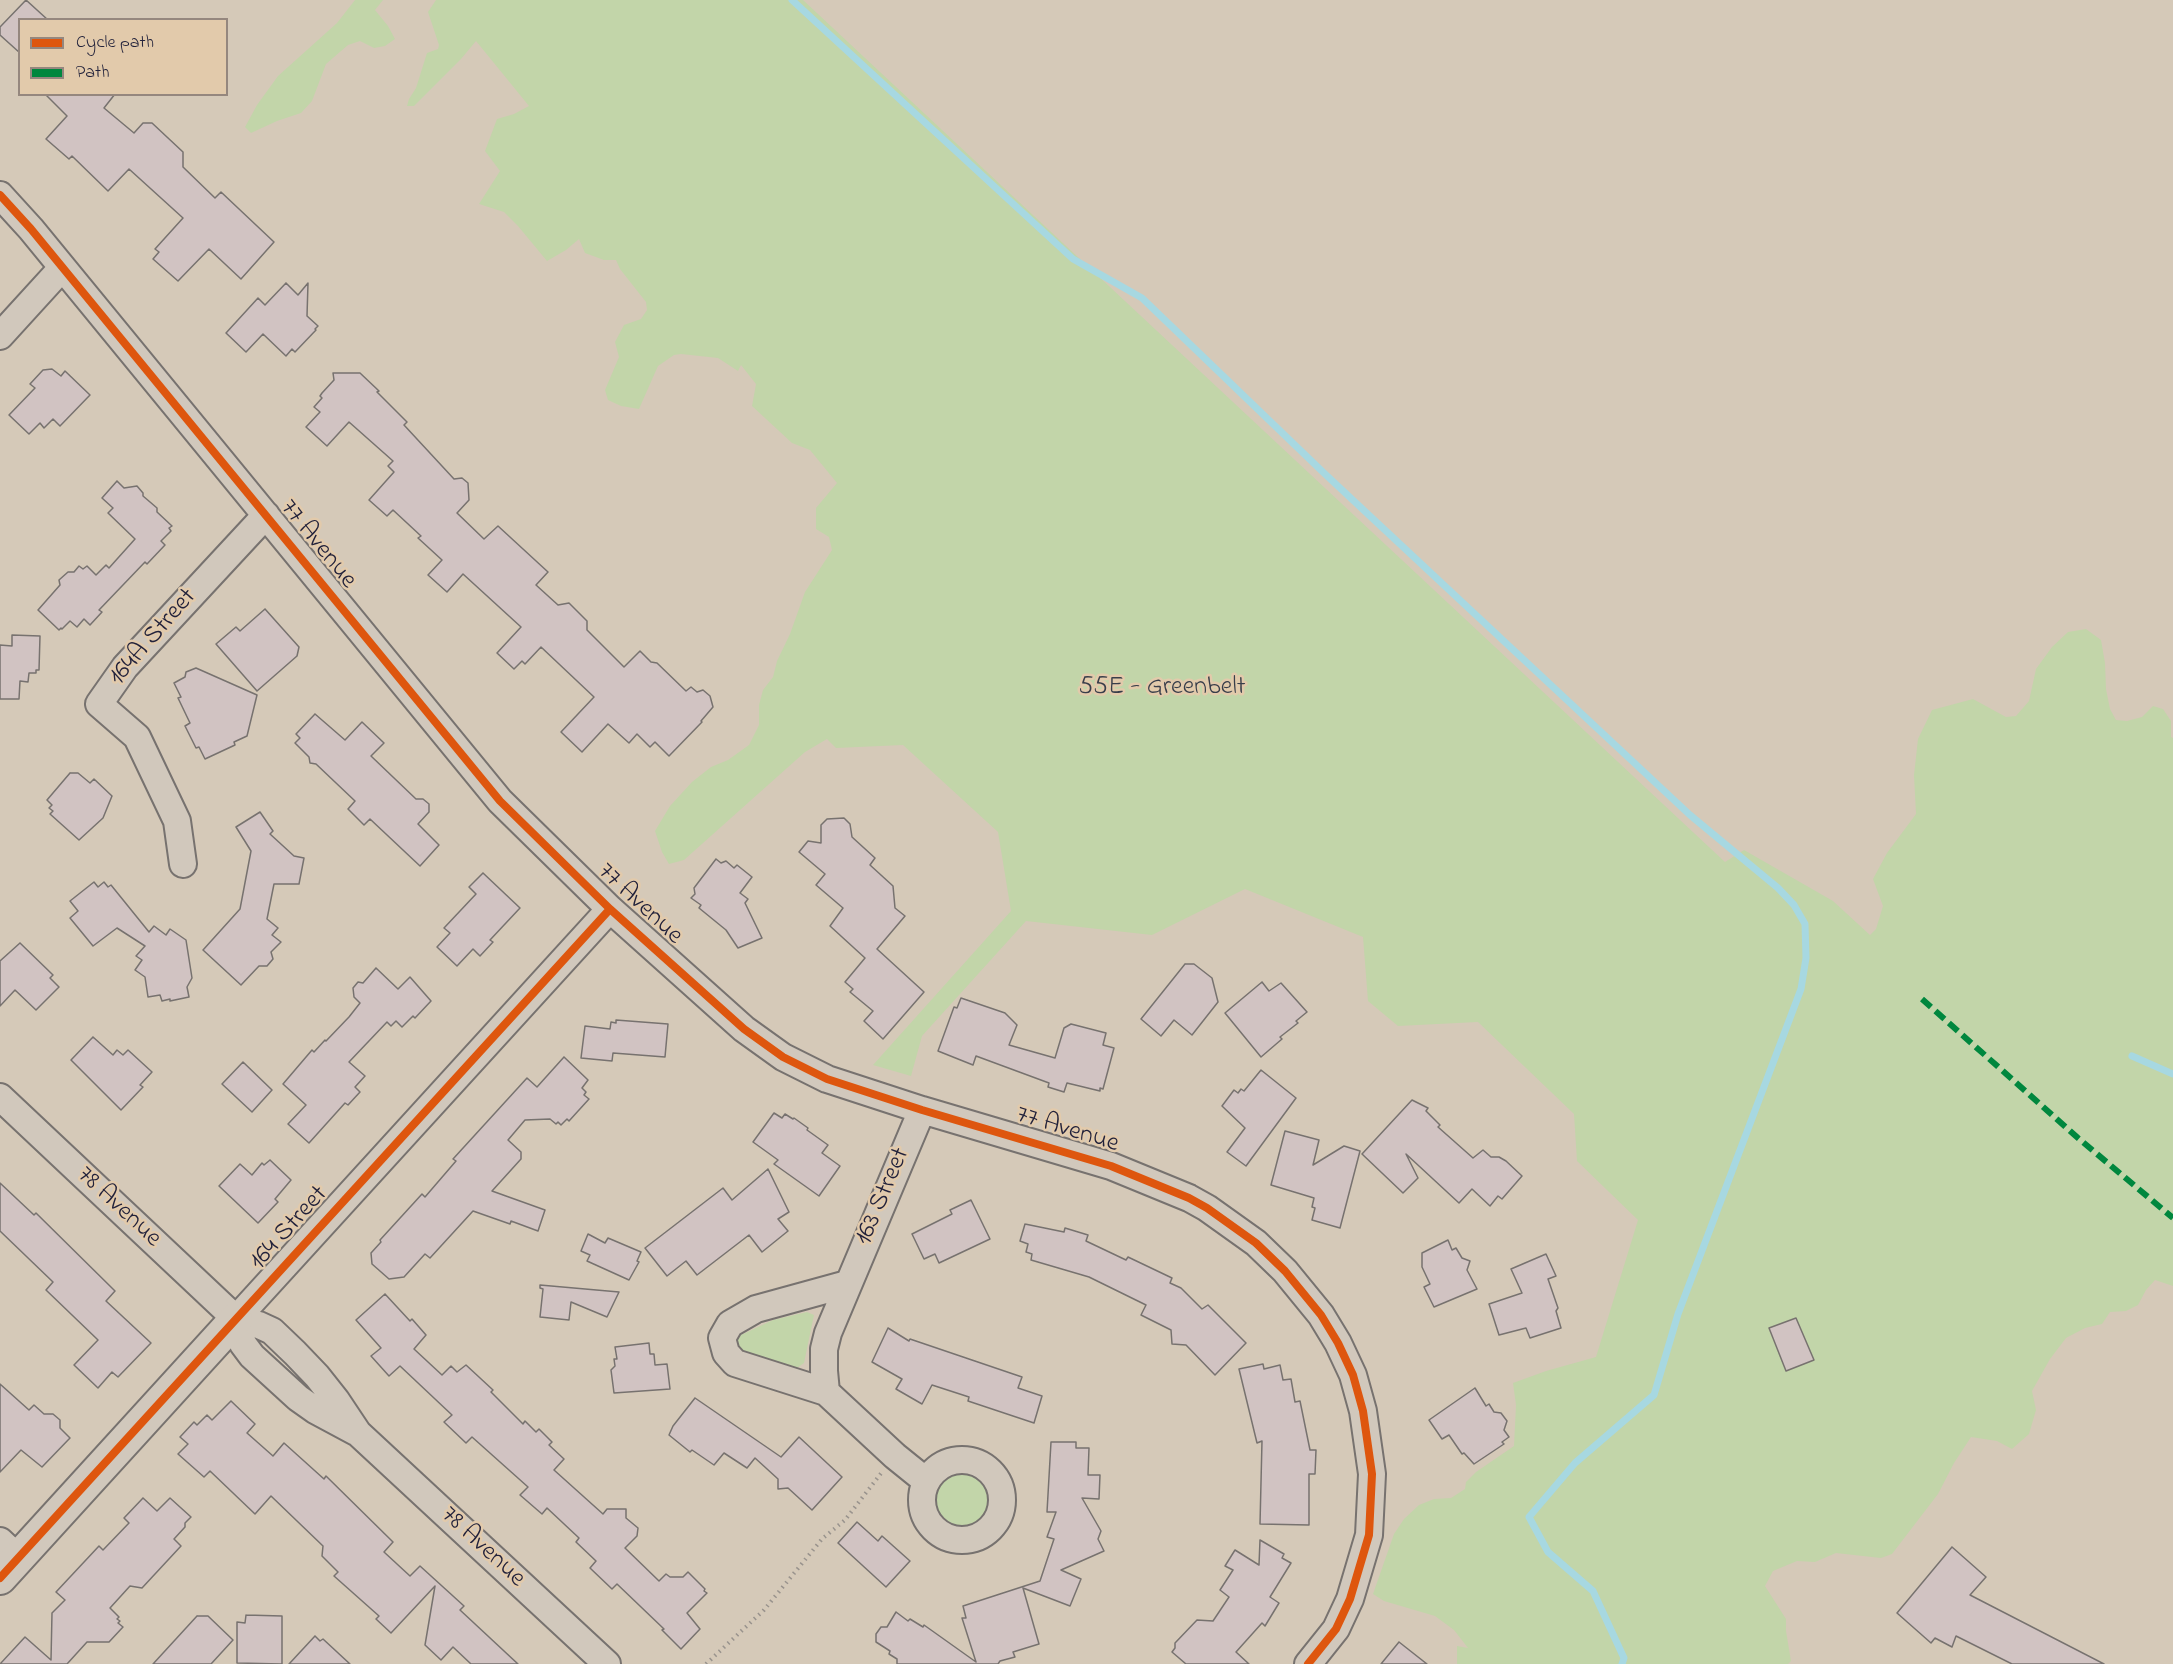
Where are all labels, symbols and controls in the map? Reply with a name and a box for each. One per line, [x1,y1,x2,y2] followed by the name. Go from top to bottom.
[18,18,228,96] legend
[76,30,154,56] text: Cycle path
[76,60,110,86] text: Path
[272,494,362,596] street label: 77 Avenue
[103,583,205,693] street label: 164A Street
[1078,673,1246,705] park label: 55E - Greenbelt
[590,858,688,952] street label: 77 Avenue
[1012,1101,1122,1161] street label: 77 Avenue
[850,1144,918,1250] street label: 163 Street
[69,1161,167,1255] street label: 78 Avenue
[244,1180,336,1278] street label: 164 Street
[433,1501,531,1595] street label: 78 Avenue

